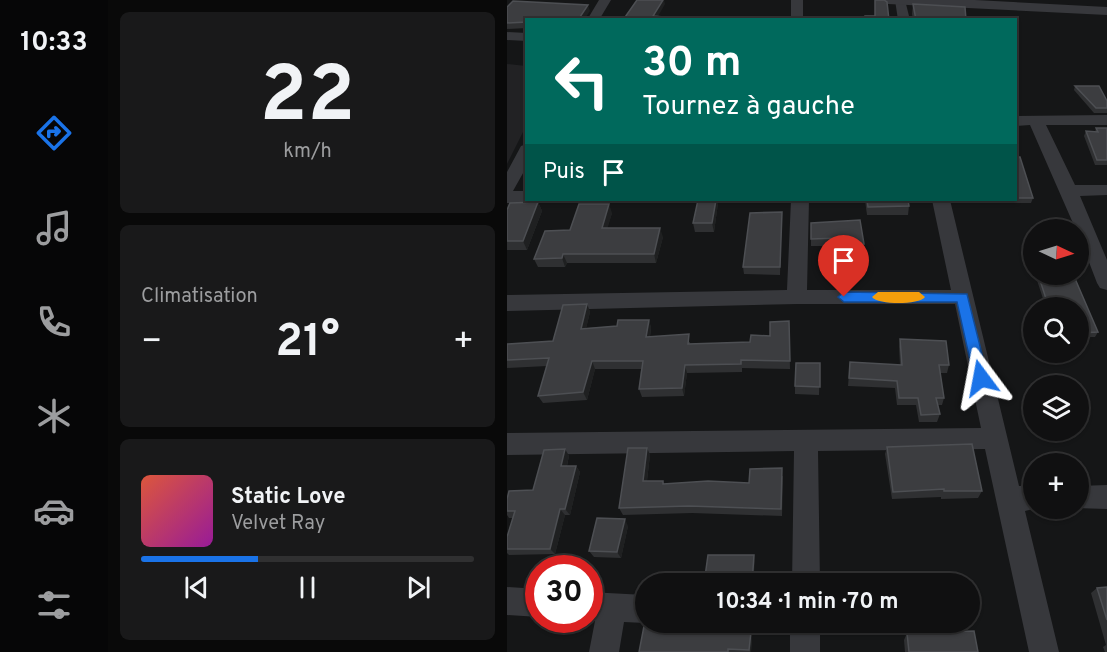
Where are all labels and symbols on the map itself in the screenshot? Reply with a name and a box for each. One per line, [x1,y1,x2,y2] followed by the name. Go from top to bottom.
[1023,219,1089,285] north arrow
[818,235,869,297] pin
[949,346,1013,410] position arrow
[525,555,603,633] speed limit sign: 30

